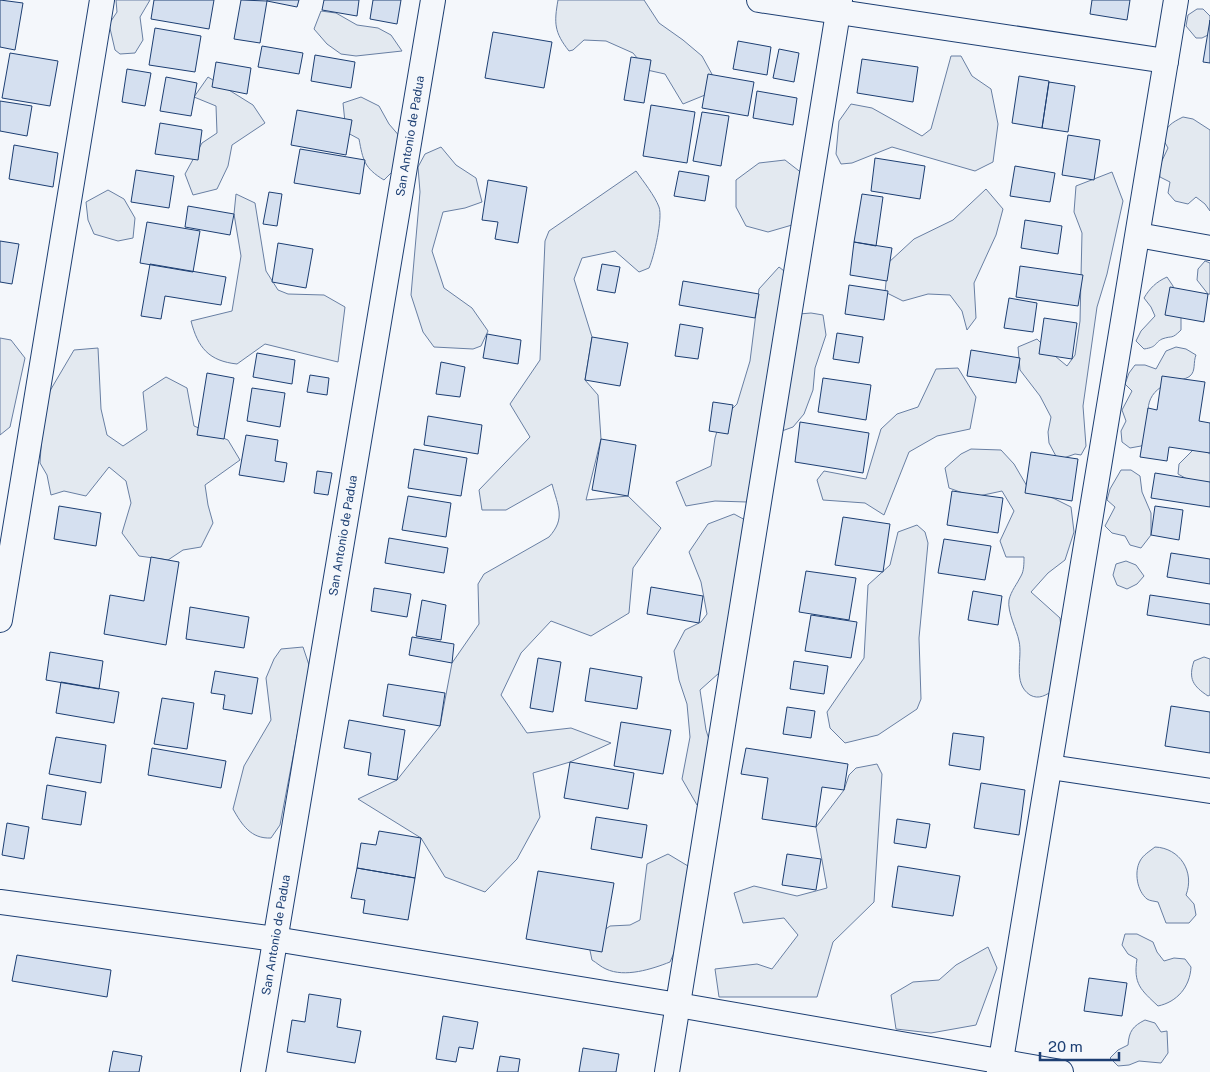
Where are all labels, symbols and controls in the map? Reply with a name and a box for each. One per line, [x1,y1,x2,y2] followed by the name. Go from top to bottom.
[393,75,427,198] street label: San Antonio de Padua
[326,474,360,597] street label: San Antonio de Padua
[259,874,293,996] street label: San Antonio de Padua
[1040,1030,1119,1062] scale bar
[1048,1038,1083,1055] text: 20 m

